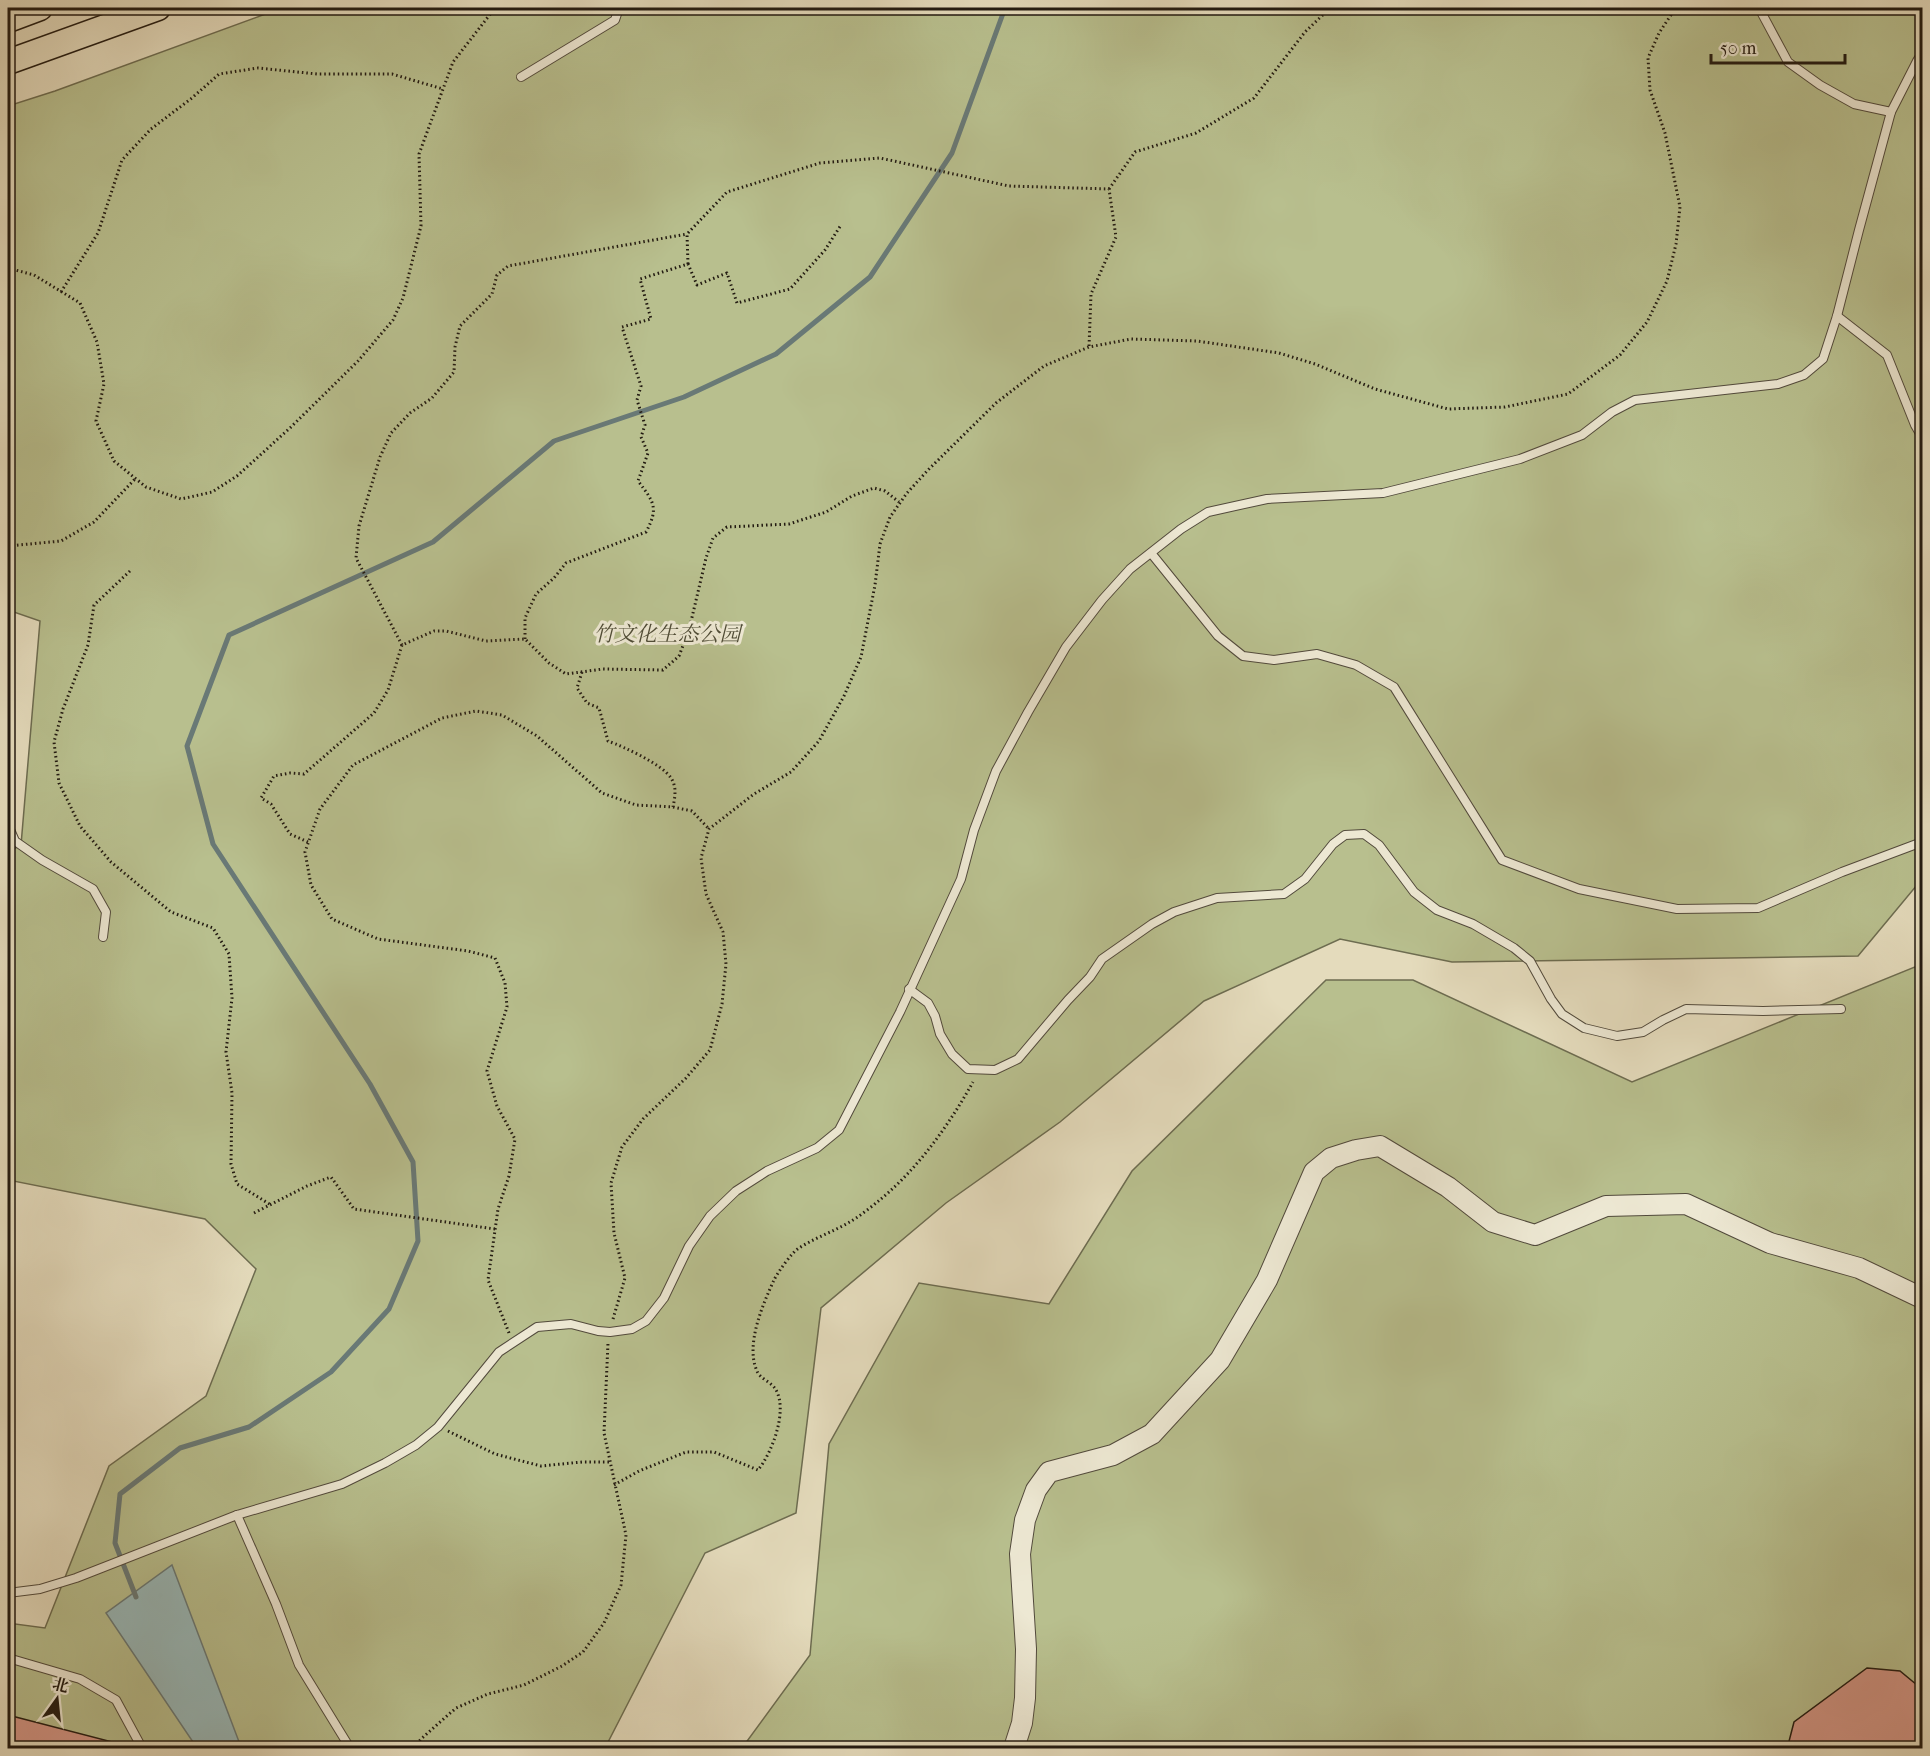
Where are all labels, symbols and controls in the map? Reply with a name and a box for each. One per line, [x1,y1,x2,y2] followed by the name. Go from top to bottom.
[1711,27,1844,65] scale bar
[1720,38,1757,59] text: 50 m
[594,622,743,646] park label: 竹文化生态公园
[27,1669,87,1729] north arrow
[51,1674,71,1696] text: 北

